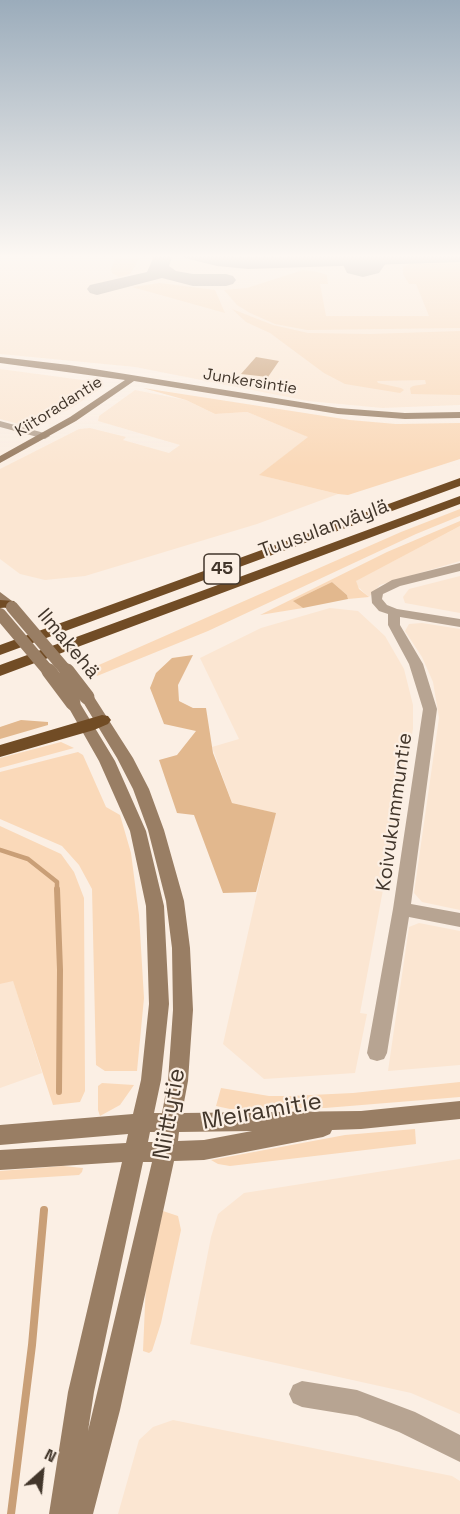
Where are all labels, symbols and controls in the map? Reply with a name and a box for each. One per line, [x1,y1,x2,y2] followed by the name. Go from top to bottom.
[202,365,298,399] street label: Junkersintie
[12,373,106,441] street label: Kiitoradantie
[256,494,392,564] street label: Tuusulanväylä
[204,554,240,584] road number: 45
[32,604,104,684] street label: Ilmakehä
[372,731,418,893] street label: Koivukummuntie
[148,1066,192,1162] street label: Niittytie
[200,1087,324,1137] street label: Meiramitie
[12,1442,72,1502] north arrow
[41,1444,60,1467] text: N

